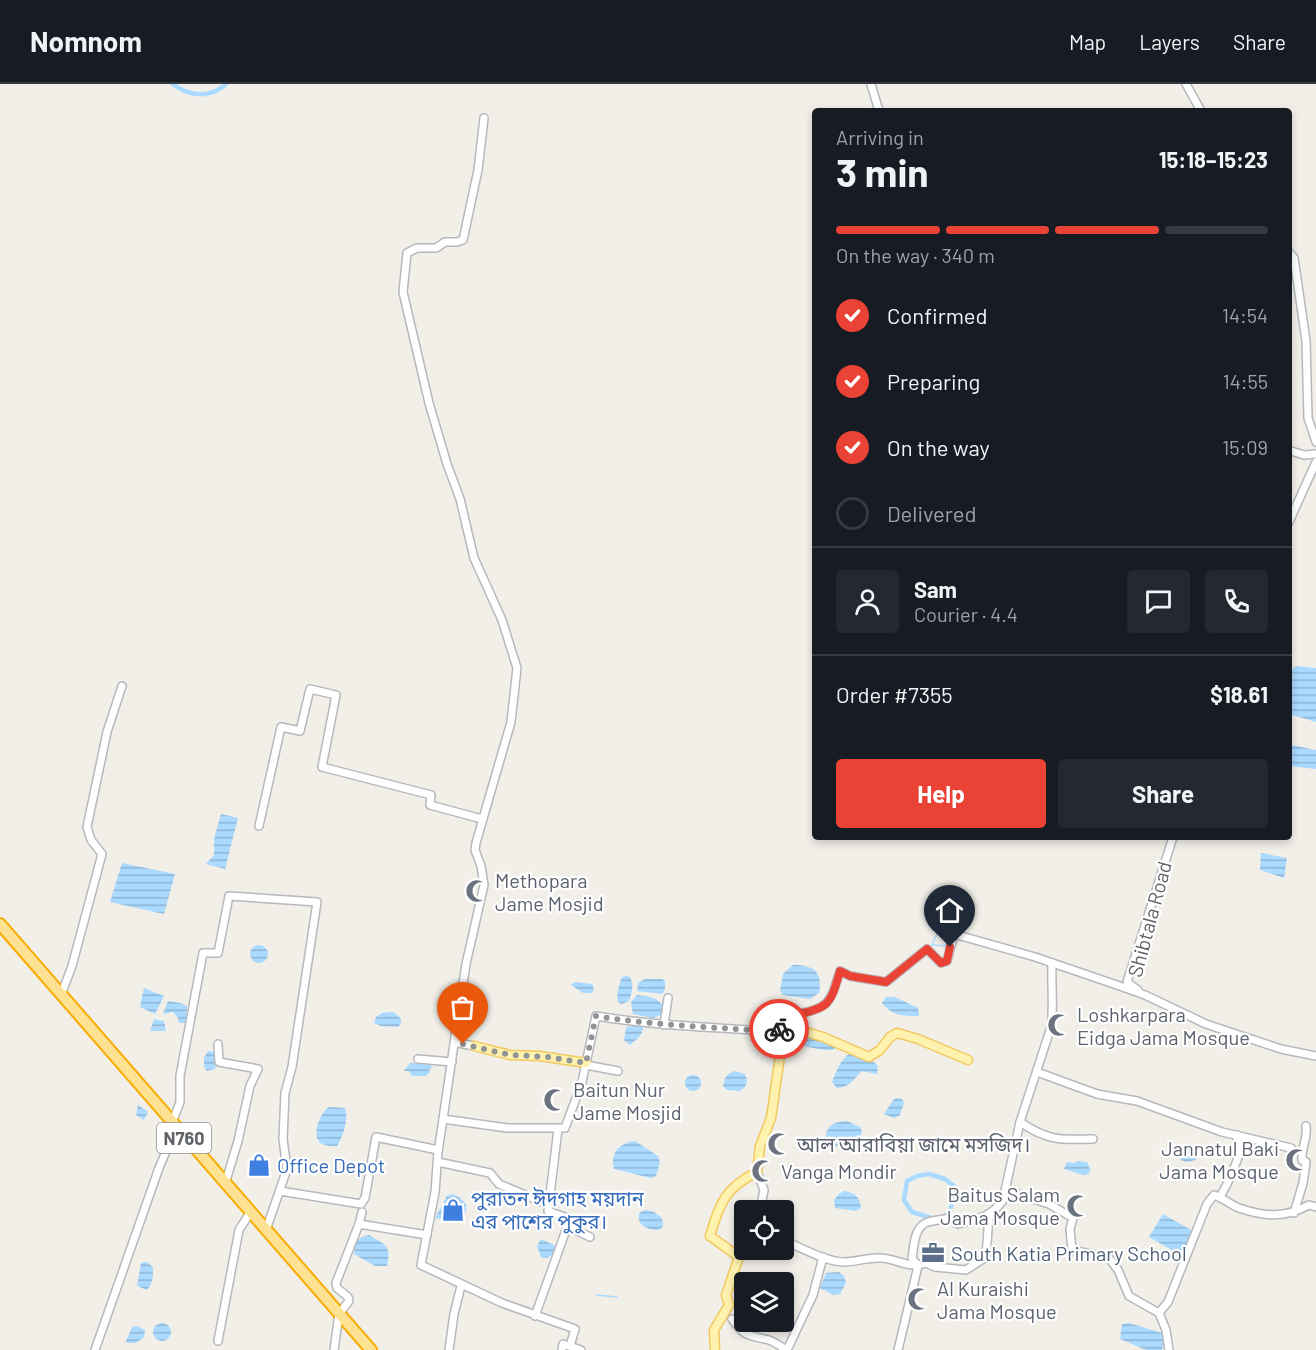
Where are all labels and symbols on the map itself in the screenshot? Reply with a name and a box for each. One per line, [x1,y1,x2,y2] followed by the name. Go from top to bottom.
[1122,858,1176,980] street label: Shibtala Road
[495,868,604,915] place label: Methopara Jame Mosjid
[464,878,490,904] mosque icon: Methopara Jame Mosjid
[924,885,975,947] pin
[437,982,488,1044] pin
[749,999,809,1059] courier
[1077,1002,1250,1049] place label: Loshkarpara Eidga Jama Mosque
[1046,1012,1072,1038] mosque icon: Loshkarpara Eidga Jama Mosque
[573,1077,682,1124] place label: Baitun Nur Jame Mosjid
[542,1087,568,1113] mosque icon: Baitun Nur Jame Mosjid
[157,1123,211,1153] road number: N760
[766,1131,792,1157] mosque icon: আল আরাবিয়া জামে মসজিদ।
[796,1132,1030,1156] place label: আল আরাবিয়া জামে মসজিদ।
[1159,1136,1279,1183] place label: Jannatul Baki Jama Mosque
[1284,1147,1310,1173] mosque icon: Jannatul Baki Jama Mosque
[246,1152,272,1178] shop icon: Office Depot
[277,1153,385,1177] place label: Office Depot
[750,1158,776,1184] mosque icon: Vanga Mondir
[781,1159,897,1183] place label: Vanga Mondir
[940,1182,1060,1229] place label: Baitus Salam Jama Mosque
[471,1186,645,1234] place label: পুরাতন ঈদগাহ ময়দান এর পাশের পুকুর।
[1065,1193,1091,1219] mosque icon: Baitus Salam Jama Mosque
[440,1197,466,1223] shop icon: পুরাতন ঈদগাহ ময়দান এর পাশের পুকুর।
[920,1240,946,1266] office icon: South Katia Primary School
[951,1241,1186,1265] place label: South Katia Primary School
[937,1276,1057,1323] place label: Al Kuraishi Jama Mosque
[906,1286,932,1312] mosque icon: Al Kuraishi Jama Mosque

